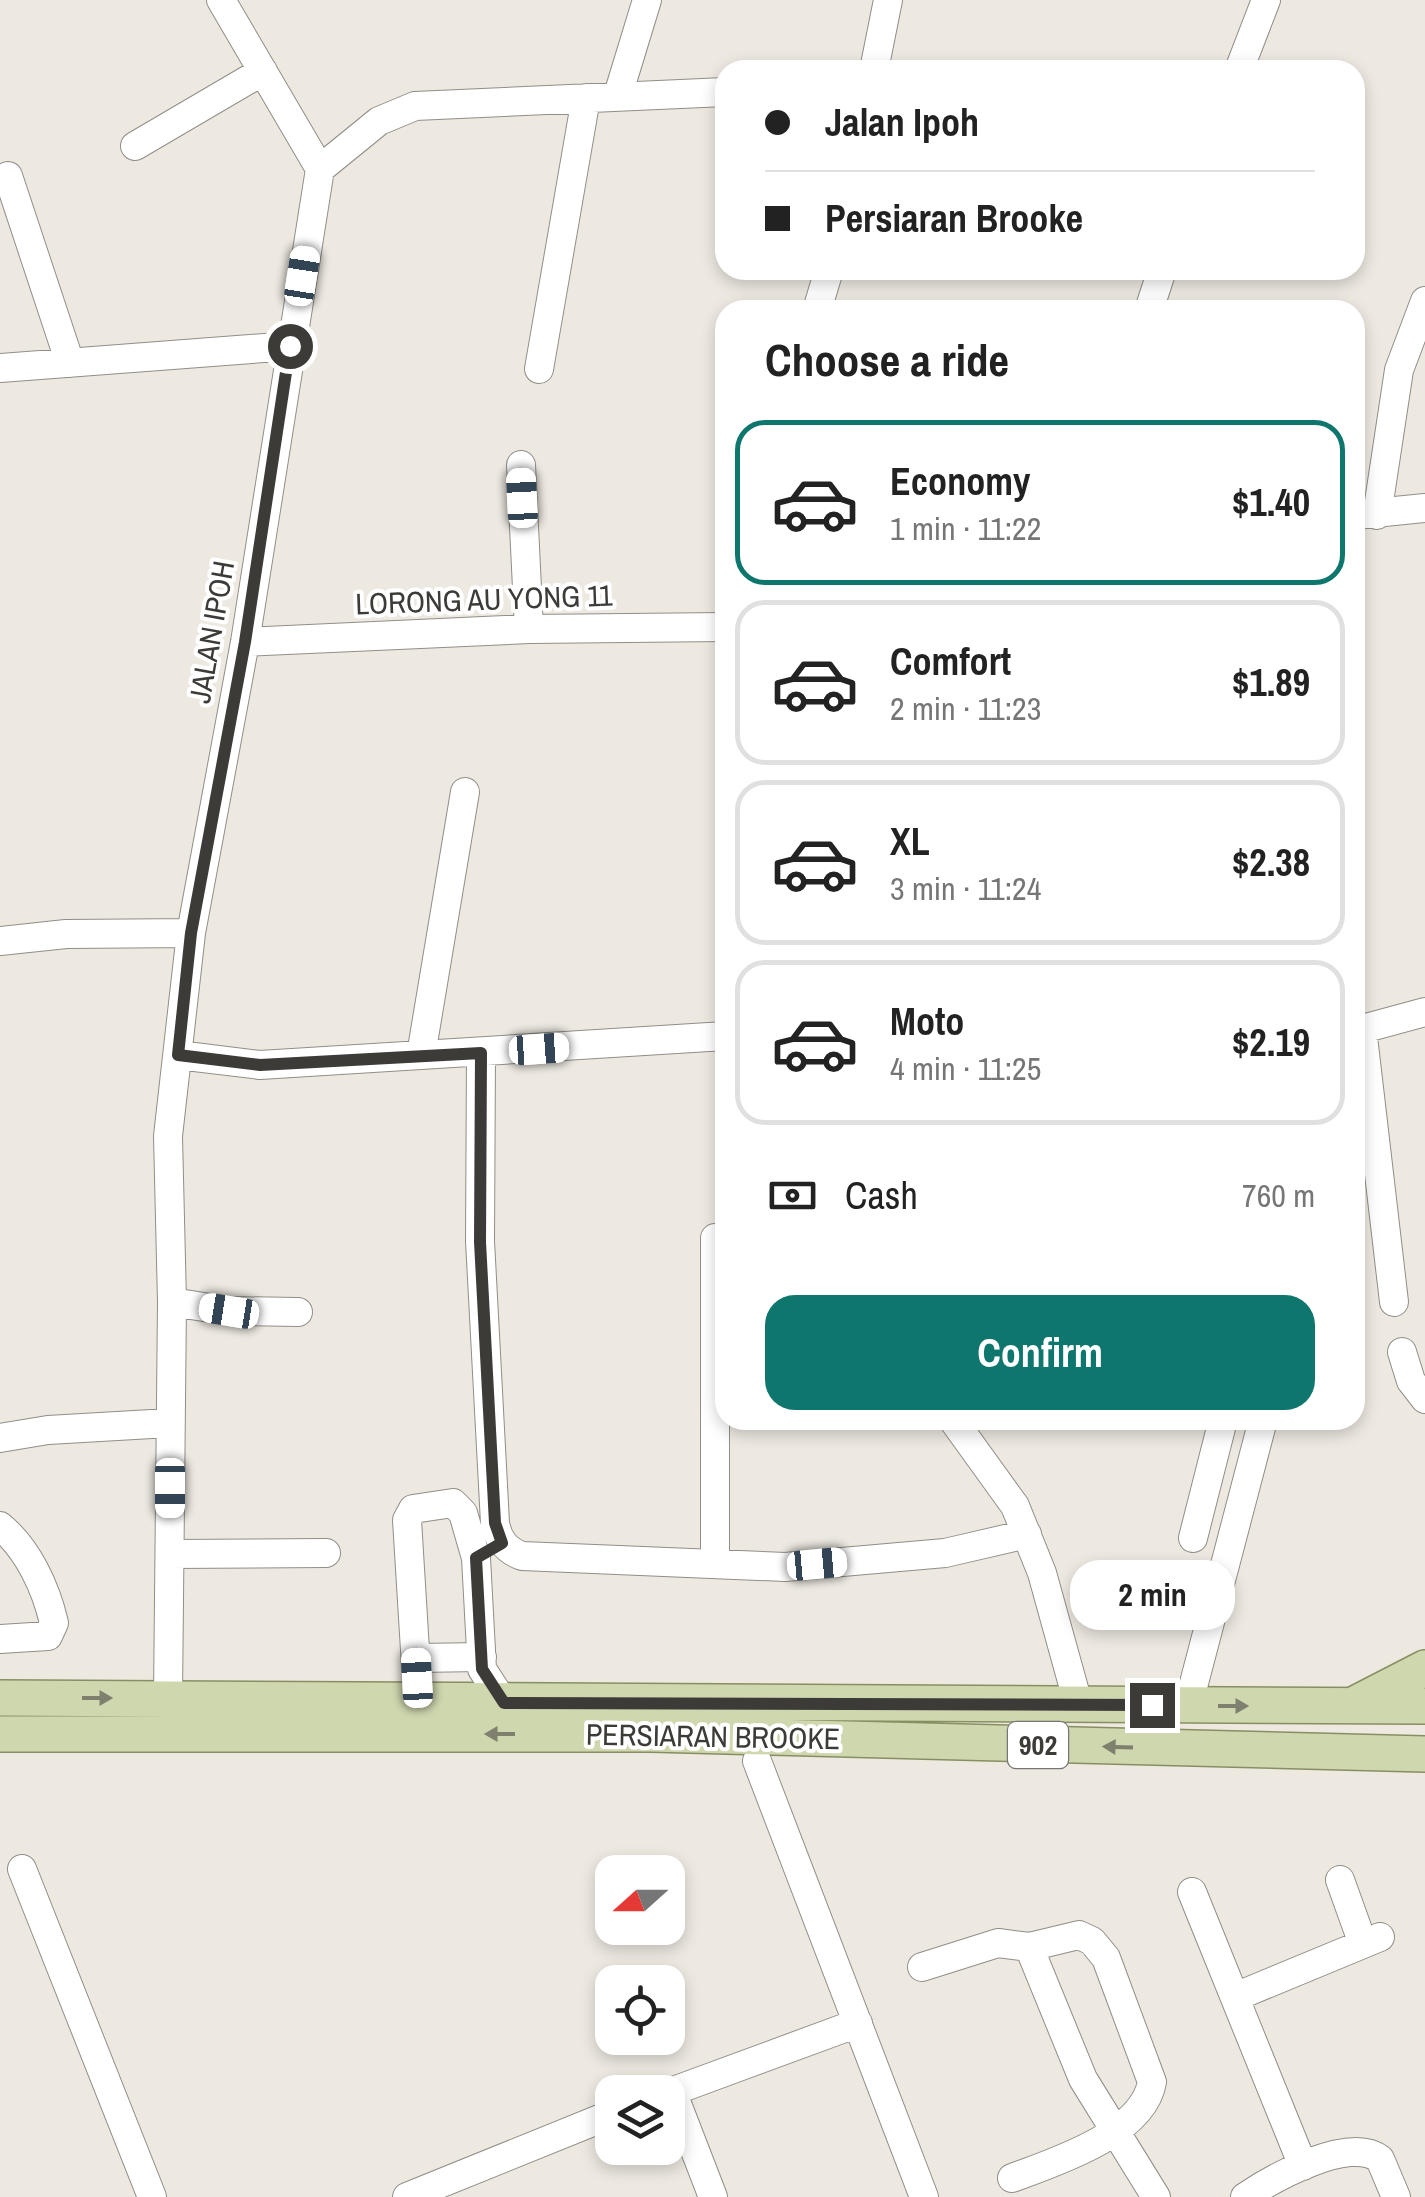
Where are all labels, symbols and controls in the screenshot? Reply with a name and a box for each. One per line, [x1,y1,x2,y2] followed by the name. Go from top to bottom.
[825,97,979,148] text: Jalan Ipoh
[825,193,1083,244] text: Persiaran Brooke
[282,244,322,308] car
[268,324,313,369] route start
[765,329,1009,390] text: Choose a ride
[890,456,1030,507] text: Economy
[770,458,860,548] icon: car
[505,467,539,529] car
[1232,477,1310,528] text: $1.40
[890,507,1041,550] text: 1 min · 11:22
[179,558,243,706] street label: JALAN IPOH
[355,575,614,623] street label: LORONG AU YONG 11
[890,636,1011,687] text: Comfort
[770,638,860,728] icon: car
[1232,657,1310,708] text: $1.89
[890,687,1041,730] text: 2 min · 11:23
[890,816,930,867] text: XL
[770,818,860,908] icon: car
[1232,837,1310,888] text: $2.38
[890,867,1041,910] text: 3 min · 11:24
[890,996,964,1047] text: Moto
[770,998,860,1088] icon: car
[1232,1017,1310,1068] text: $2.19
[508,1032,570,1066] car
[890,1047,1041,1090] text: 4 min · 11:25
[765,1168,820,1223] icon: cash
[845,1170,918,1221] text: Cash
[1242,1174,1315,1217] text: 760 m
[197,1291,261,1331] car
[765,1295,1315,1410] button: Confirm
[155,1458,185,1518] car
[786,1546,848,1582] car
[1070,1560,1234,1630] callout: 2 min
[1118,1573,1187,1616] text: 2 min
[400,1647,434,1709] car
[1130,1683,1175,1728] route end
[82,1690,114,1706] one-way arrow
[1218,1698,1250,1714] one-way arrow
[586,1714,840,1758] street label: PERSIARAN BROOKE
[1008,1722,1068,1768] road number: 902
[483,1726,515,1742] one-way arrow
[1101,1739,1133,1755] one-way arrow
[595,1855,685,1945] north arrow
[595,1855,685,2165] map controls
[595,1965,685,2055] button: locate
[595,2075,685,2165] button: layers

